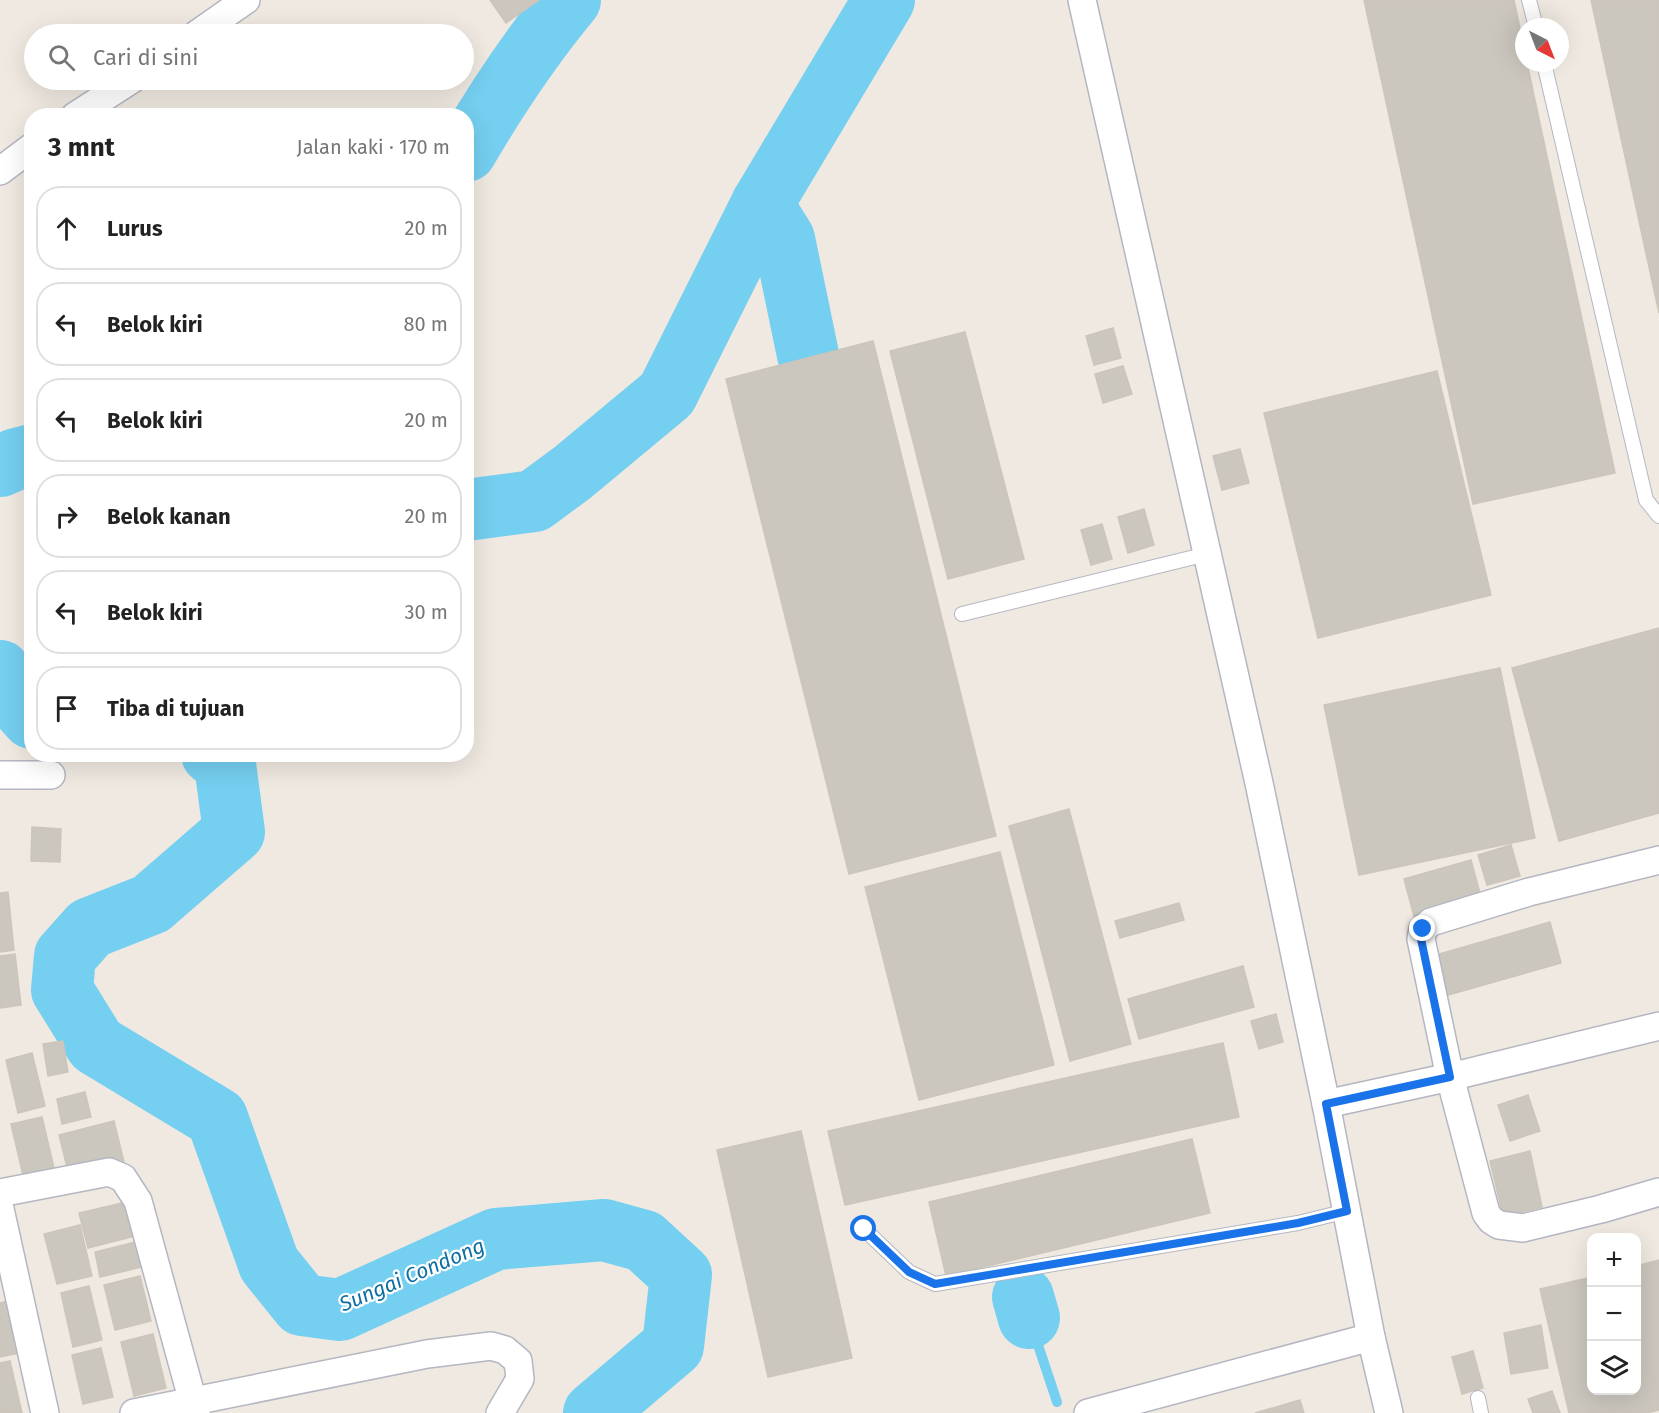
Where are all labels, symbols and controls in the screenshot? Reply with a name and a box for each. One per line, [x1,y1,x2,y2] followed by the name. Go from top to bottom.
[1515,18,1569,72] north arrow
[24,24,474,90] search box
[45,41,78,74] icon: search
[93,44,198,71] text: Cari di sini
[48,132,115,163] text: 3 mnt
[297,135,450,159] text: Jalan kaki · 170 m
[50,212,83,245] icon: ahead
[107,215,163,242] text: Lurus
[405,216,448,240] text: 20 m
[50,308,83,341] icon: left
[107,311,203,338] text: Belok kiri
[403,312,448,336] text: 80 m
[50,404,83,437] icon: left
[107,407,203,434] text: Belok kiri
[405,408,448,432] text: 20 m
[50,500,83,533] icon: right
[107,503,231,530] text: Belok kanan
[405,504,448,528] text: 20 m
[50,596,83,629] icon: left
[107,599,203,626] text: Belok kiri
[404,600,448,624] text: 30 m
[50,692,83,725] icon: arrive
[107,695,244,722] text: Tiba di tujuan
[1409,915,1435,941] route end
[850,1215,876,1241] route start
[334,1233,489,1318] water label: Sungai Condong
[1587,1233,1641,1395] map controls
[1587,1233,1641,1287] button: +
[1587,1287,1641,1341] button: −
[1587,1341,1641,1395] button: layers

